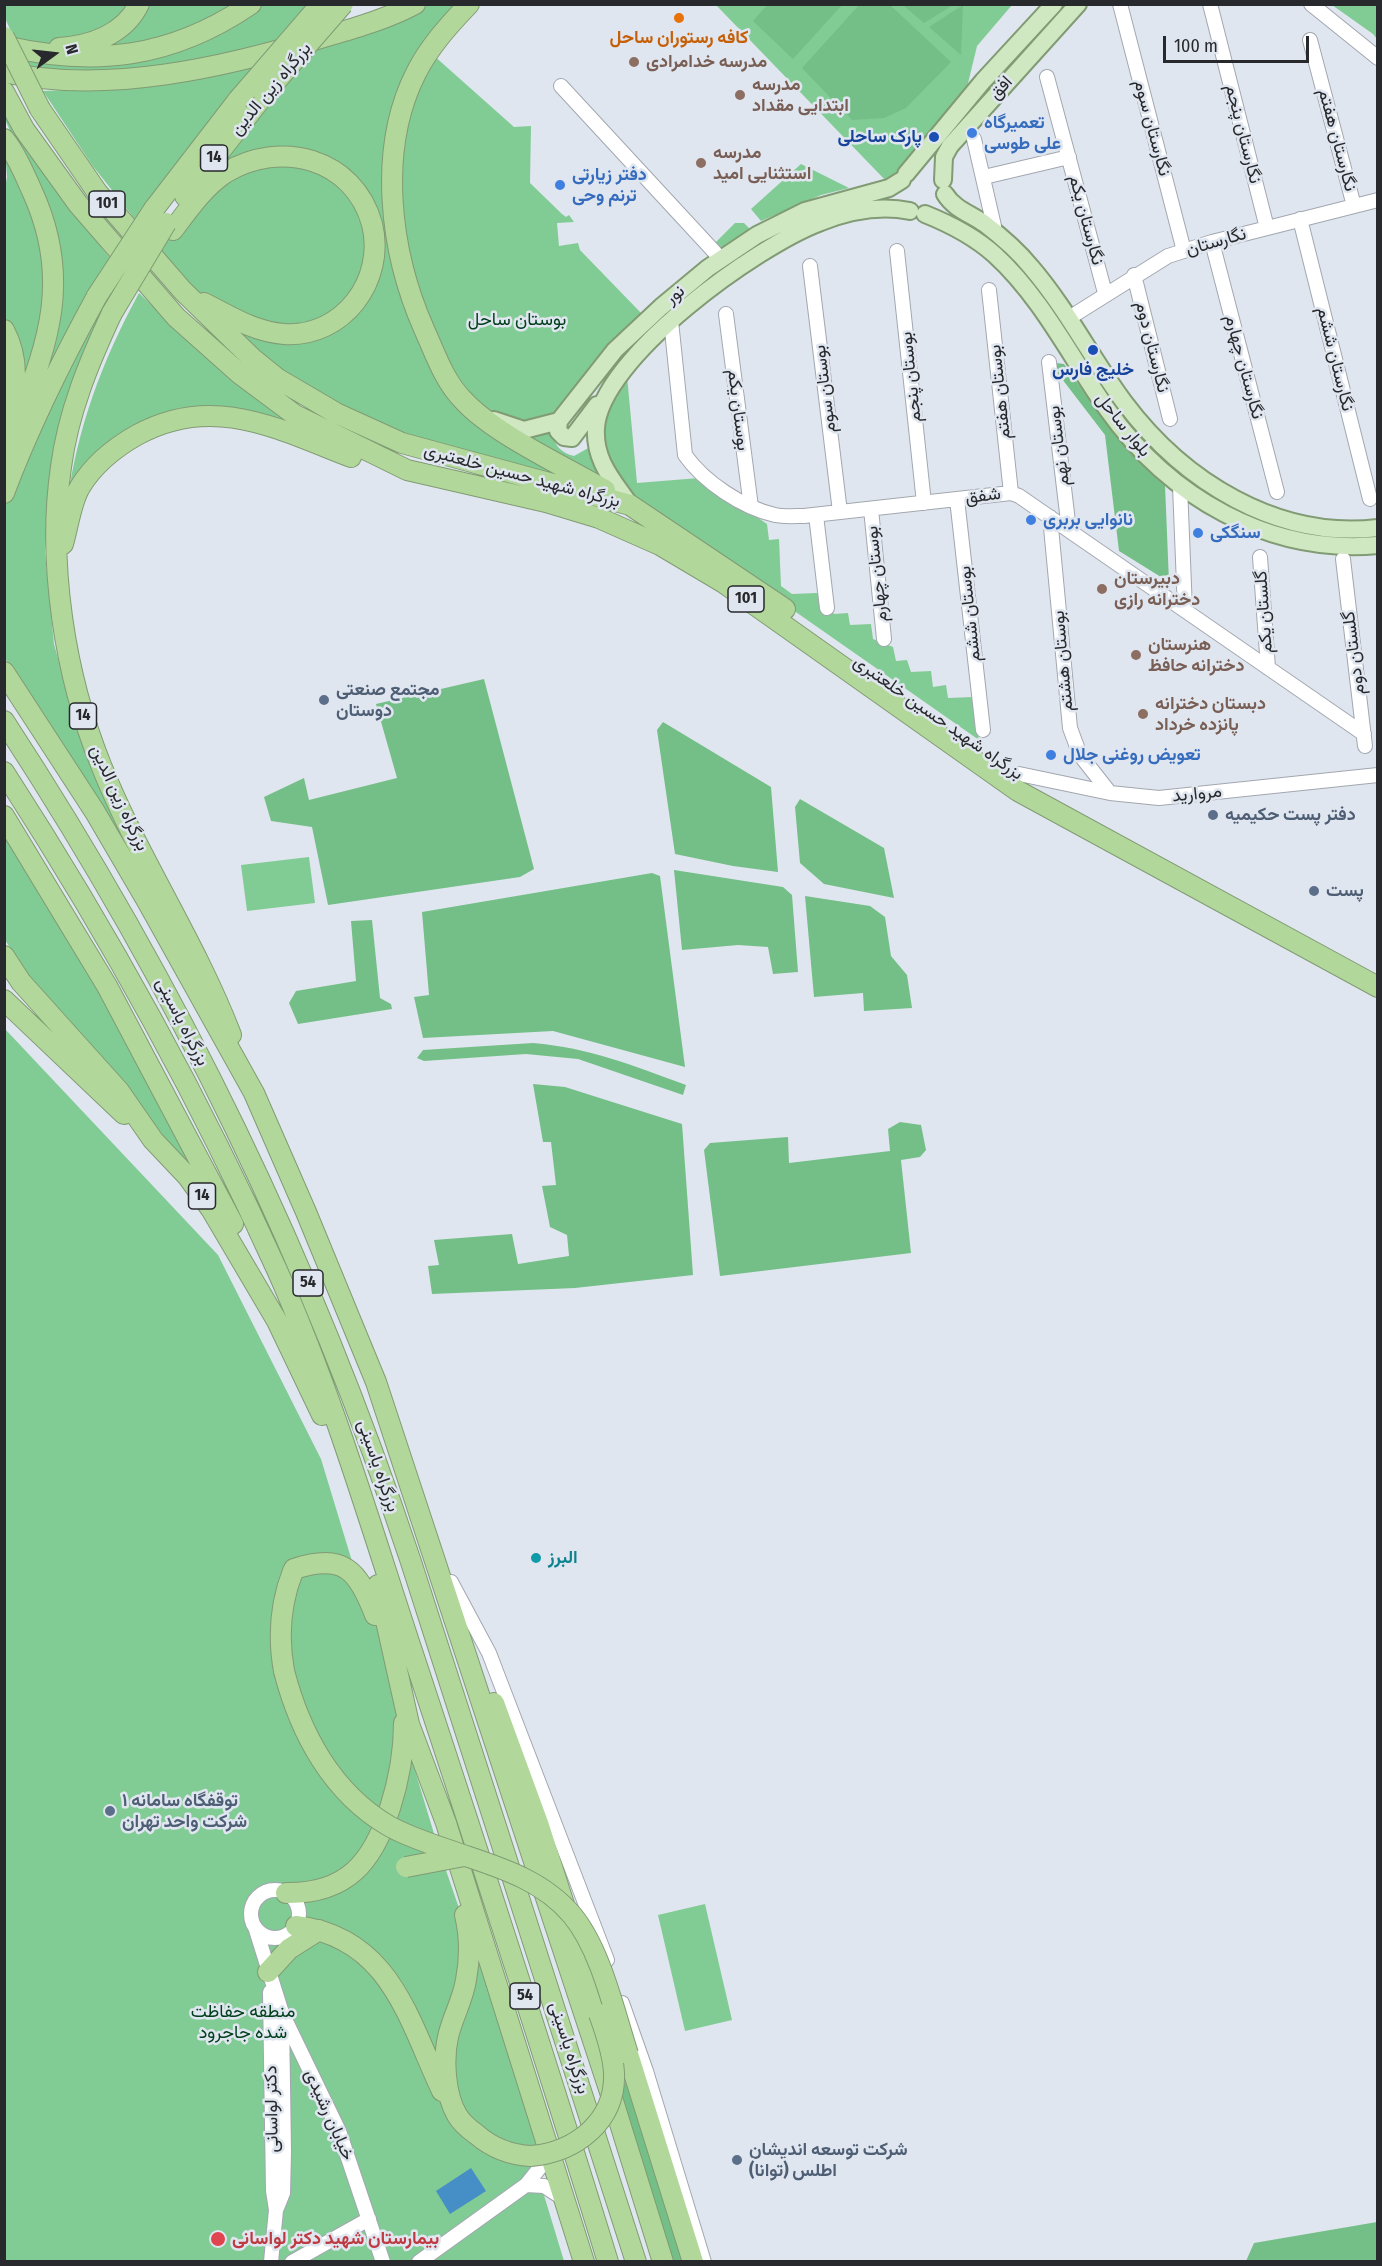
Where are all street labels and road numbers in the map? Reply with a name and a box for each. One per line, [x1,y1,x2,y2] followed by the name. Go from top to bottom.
[226,38,316,140] street label: بزرگراه زین الدین
[985,72,1017,104] street label: افق
[1129,77,1175,179] street label: نگارستان سوم
[1220,82,1266,186] street label: نگارستان پنجم
[1313,86,1361,194] street label: نگارستان هفتم
[200,145,228,171] road number: 14
[1064,173,1108,267] street label: نگارستان یکم
[89,191,125,217] road number: 101
[1183,223,1249,261] street label: نگارستان
[661,281,689,309] street label: نور
[1130,299,1174,395] street label: نگارستان دوم
[1312,305,1358,413] street label: نگارستان ششم
[1220,312,1268,422] street label: نگارستان چهارم
[896,331,926,423] street label: بوستان پنجم
[809,344,841,434] street label: بوستان سوم
[984,344,1016,440] street label: بوستان هفتم
[722,368,754,452] street label: بوستان یکم
[1090,388,1156,462] street label: بلوار ساحل
[1043,404,1075,488] street label: بوستان نهم
[421,439,623,513] street label: بزرگراه شهید حسین خلعتبری
[964,483,1002,509] street label: شفق
[861,525,893,623] street label: بوستان چهارم
[954,565,986,663] street label: بوستان ششم
[1250,570,1278,654] street label: گلستان یکم
[728,586,764,612] road number: 101
[1048,610,1078,712] street label: بوستان هشتم
[1338,610,1370,696] street label: گلستان دوم
[849,651,1027,785] street label: بزرگراه شهید حسین خلعتبری
[70,703,97,729] road number: 14
[85,741,153,855] street label: بزرگراه زین الدین
[1171,781,1223,807] street label: مروارید
[151,974,213,1070] street label: بزرگراه یاسینی
[188,1183,216,1209] road number: 14
[293,1270,323,1296] road number: 54
[352,1417,404,1515] street label: بزرگراه یاسینی
[510,1983,540,2009] road number: 54
[544,1999,594,2097] street label: بزرگراه یاسینی
[260,2065,284,2153] street label: دکتر لواسانی
[299,2066,359,2164] street label: خیابان رشیدی

